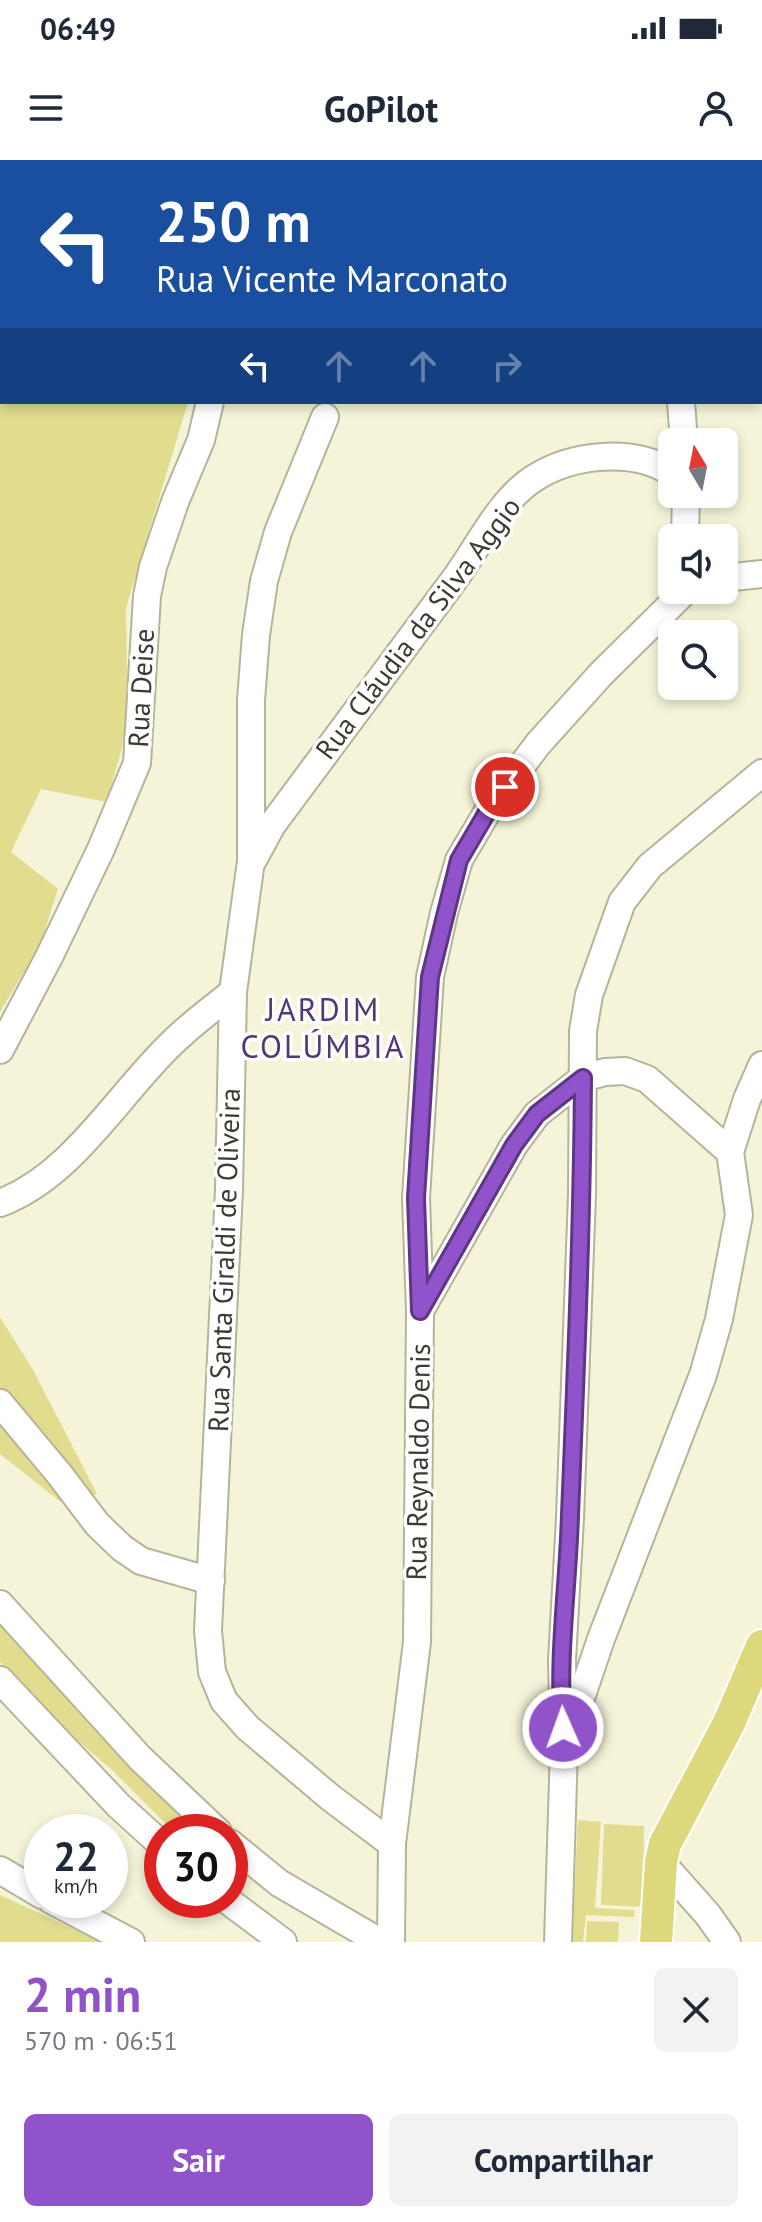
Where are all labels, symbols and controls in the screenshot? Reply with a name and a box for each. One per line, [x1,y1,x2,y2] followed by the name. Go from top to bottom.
[40,9,116,48] text: 06:49
[324,85,438,132] text: GoPilot
[24,86,68,130] icon: menu
[694,86,738,130] icon: person
[156,185,311,257] text: 250 m
[24,192,128,296] icon: left
[156,255,508,302] text: Rua Vicente Marconato
[233,344,277,388] icon: left
[317,344,361,388] icon: ahead
[401,344,445,388] icon: ahead
[485,344,529,388] icon: right
[658,428,738,508] north arrow
[658,428,738,700] map controls
[307,489,529,766] street label: Rua Cláudia da Silva Aggio
[658,524,738,604] button: sound
[658,620,738,700] button: search
[119,628,162,748] street label: Rua Deise
[471,753,539,821] pin
[483,765,527,809] icon: arrive
[241,988,405,1067] district label: JARDIM COLÚMBIA
[199,1087,248,1433] street label: Rua Santa Giraldi de Oliveira
[397,1343,438,1581] street label: Rua Reynaldo Denis
[521,1686,605,1770] position arrow
[144,1814,248,1918] speed limit sign: 30
[53,1830,99,1882] text: 22
[54,1873,98,1899] text: km/h
[24,1963,141,2025] text: 2 min
[654,1968,738,2052] button: close
[24,2024,178,2057] text: 570 m · 06:51
[24,2114,373,2206] button: Sair
[389,2114,738,2206] button: Compartilhar

